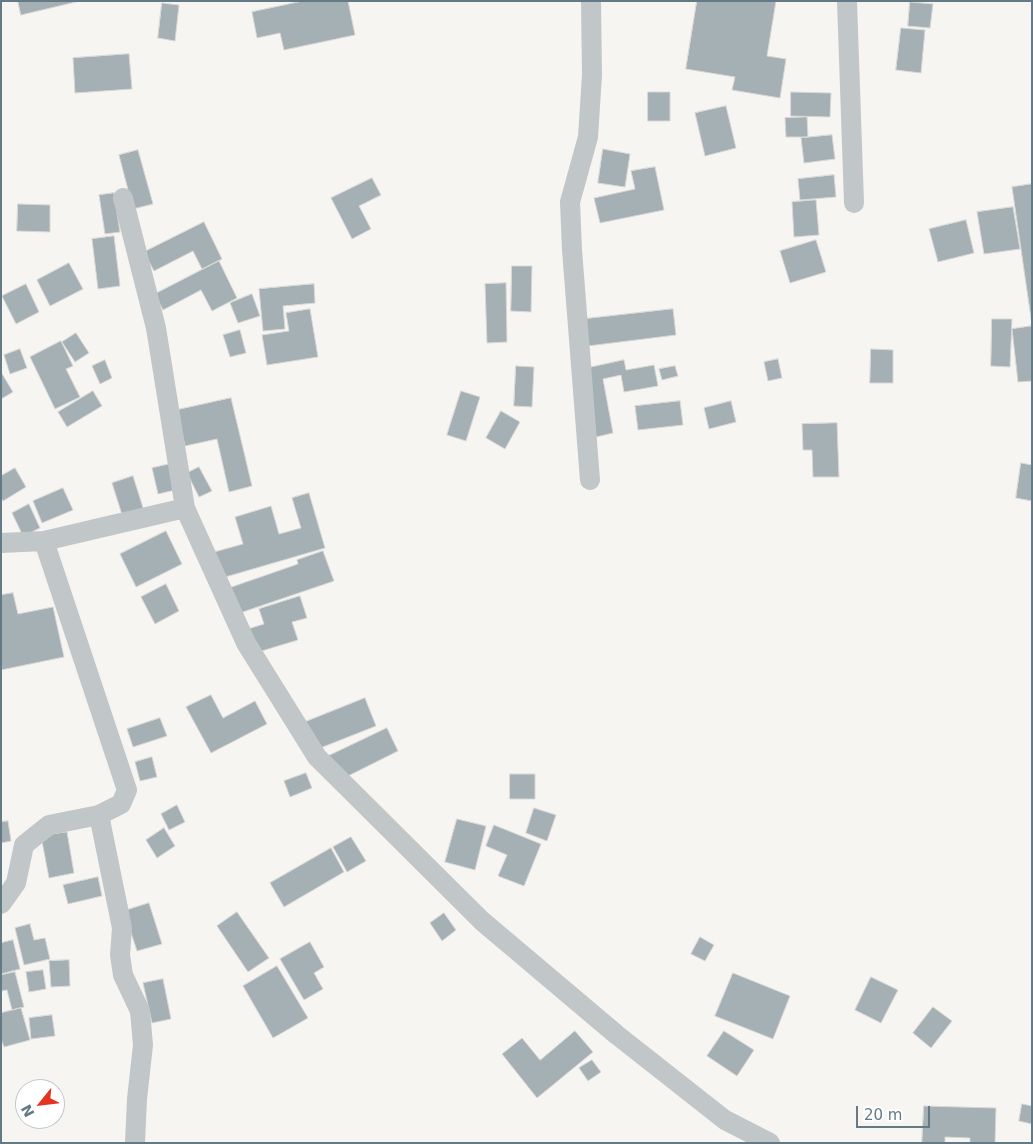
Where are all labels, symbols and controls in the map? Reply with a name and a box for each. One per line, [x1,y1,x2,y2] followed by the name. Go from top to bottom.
[15,1079,65,1129] north arrow
[858,1096,932,1128] scale bar
[18,1102,38,1120] text: N
[864,1106,902,1124] text: 20 m

